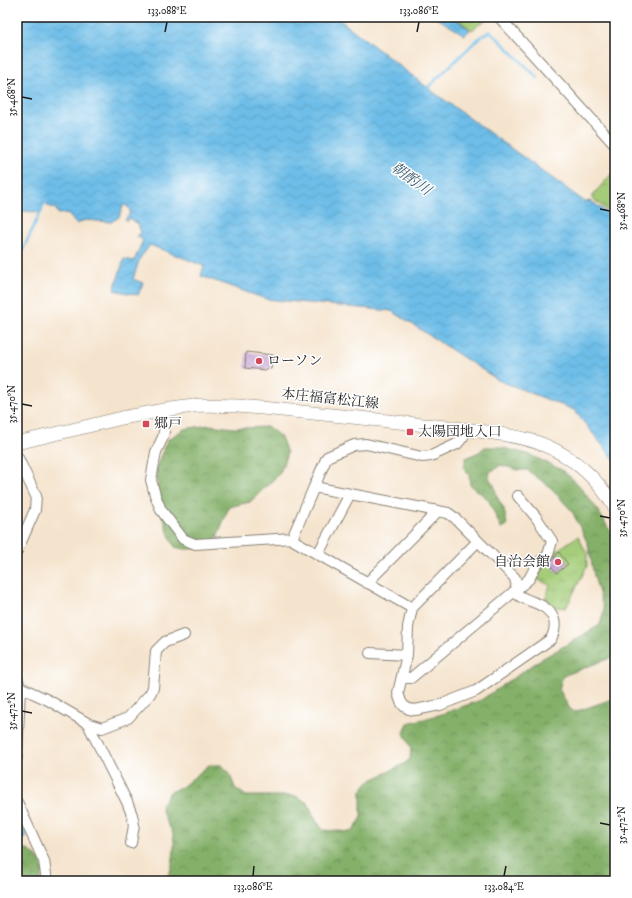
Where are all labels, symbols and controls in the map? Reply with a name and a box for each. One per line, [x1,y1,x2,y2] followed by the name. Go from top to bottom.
[147,5,187,17] text: 133.088°E
[399,5,439,17] text: 133.086°E
[6,78,18,116] text: 35.468°N
[387,158,436,201] water label: 朝酌川
[616,192,628,230] text: 35.468°N
[267,352,322,370] place label: ローソン
[254,356,264,366] marker: ローソン
[6,385,18,423] text: 35.470°N
[280,385,380,413] street label: 本庄福富松江線
[154,415,182,433] place label: 郷戸
[141,419,151,429] marker: 郷戸
[418,423,502,441] place label: 太陽団地入口
[405,427,415,437] marker: 太陽団地入口
[616,499,628,537] text: 35.470°N
[494,553,550,571] place label: 自治会館
[553,557,563,567] marker: 自治会館
[6,692,18,730] text: 35.472°N
[616,806,628,844] text: 35.472°N
[233,881,273,893] text: 133.086°E
[484,881,524,893] text: 133.084°E

